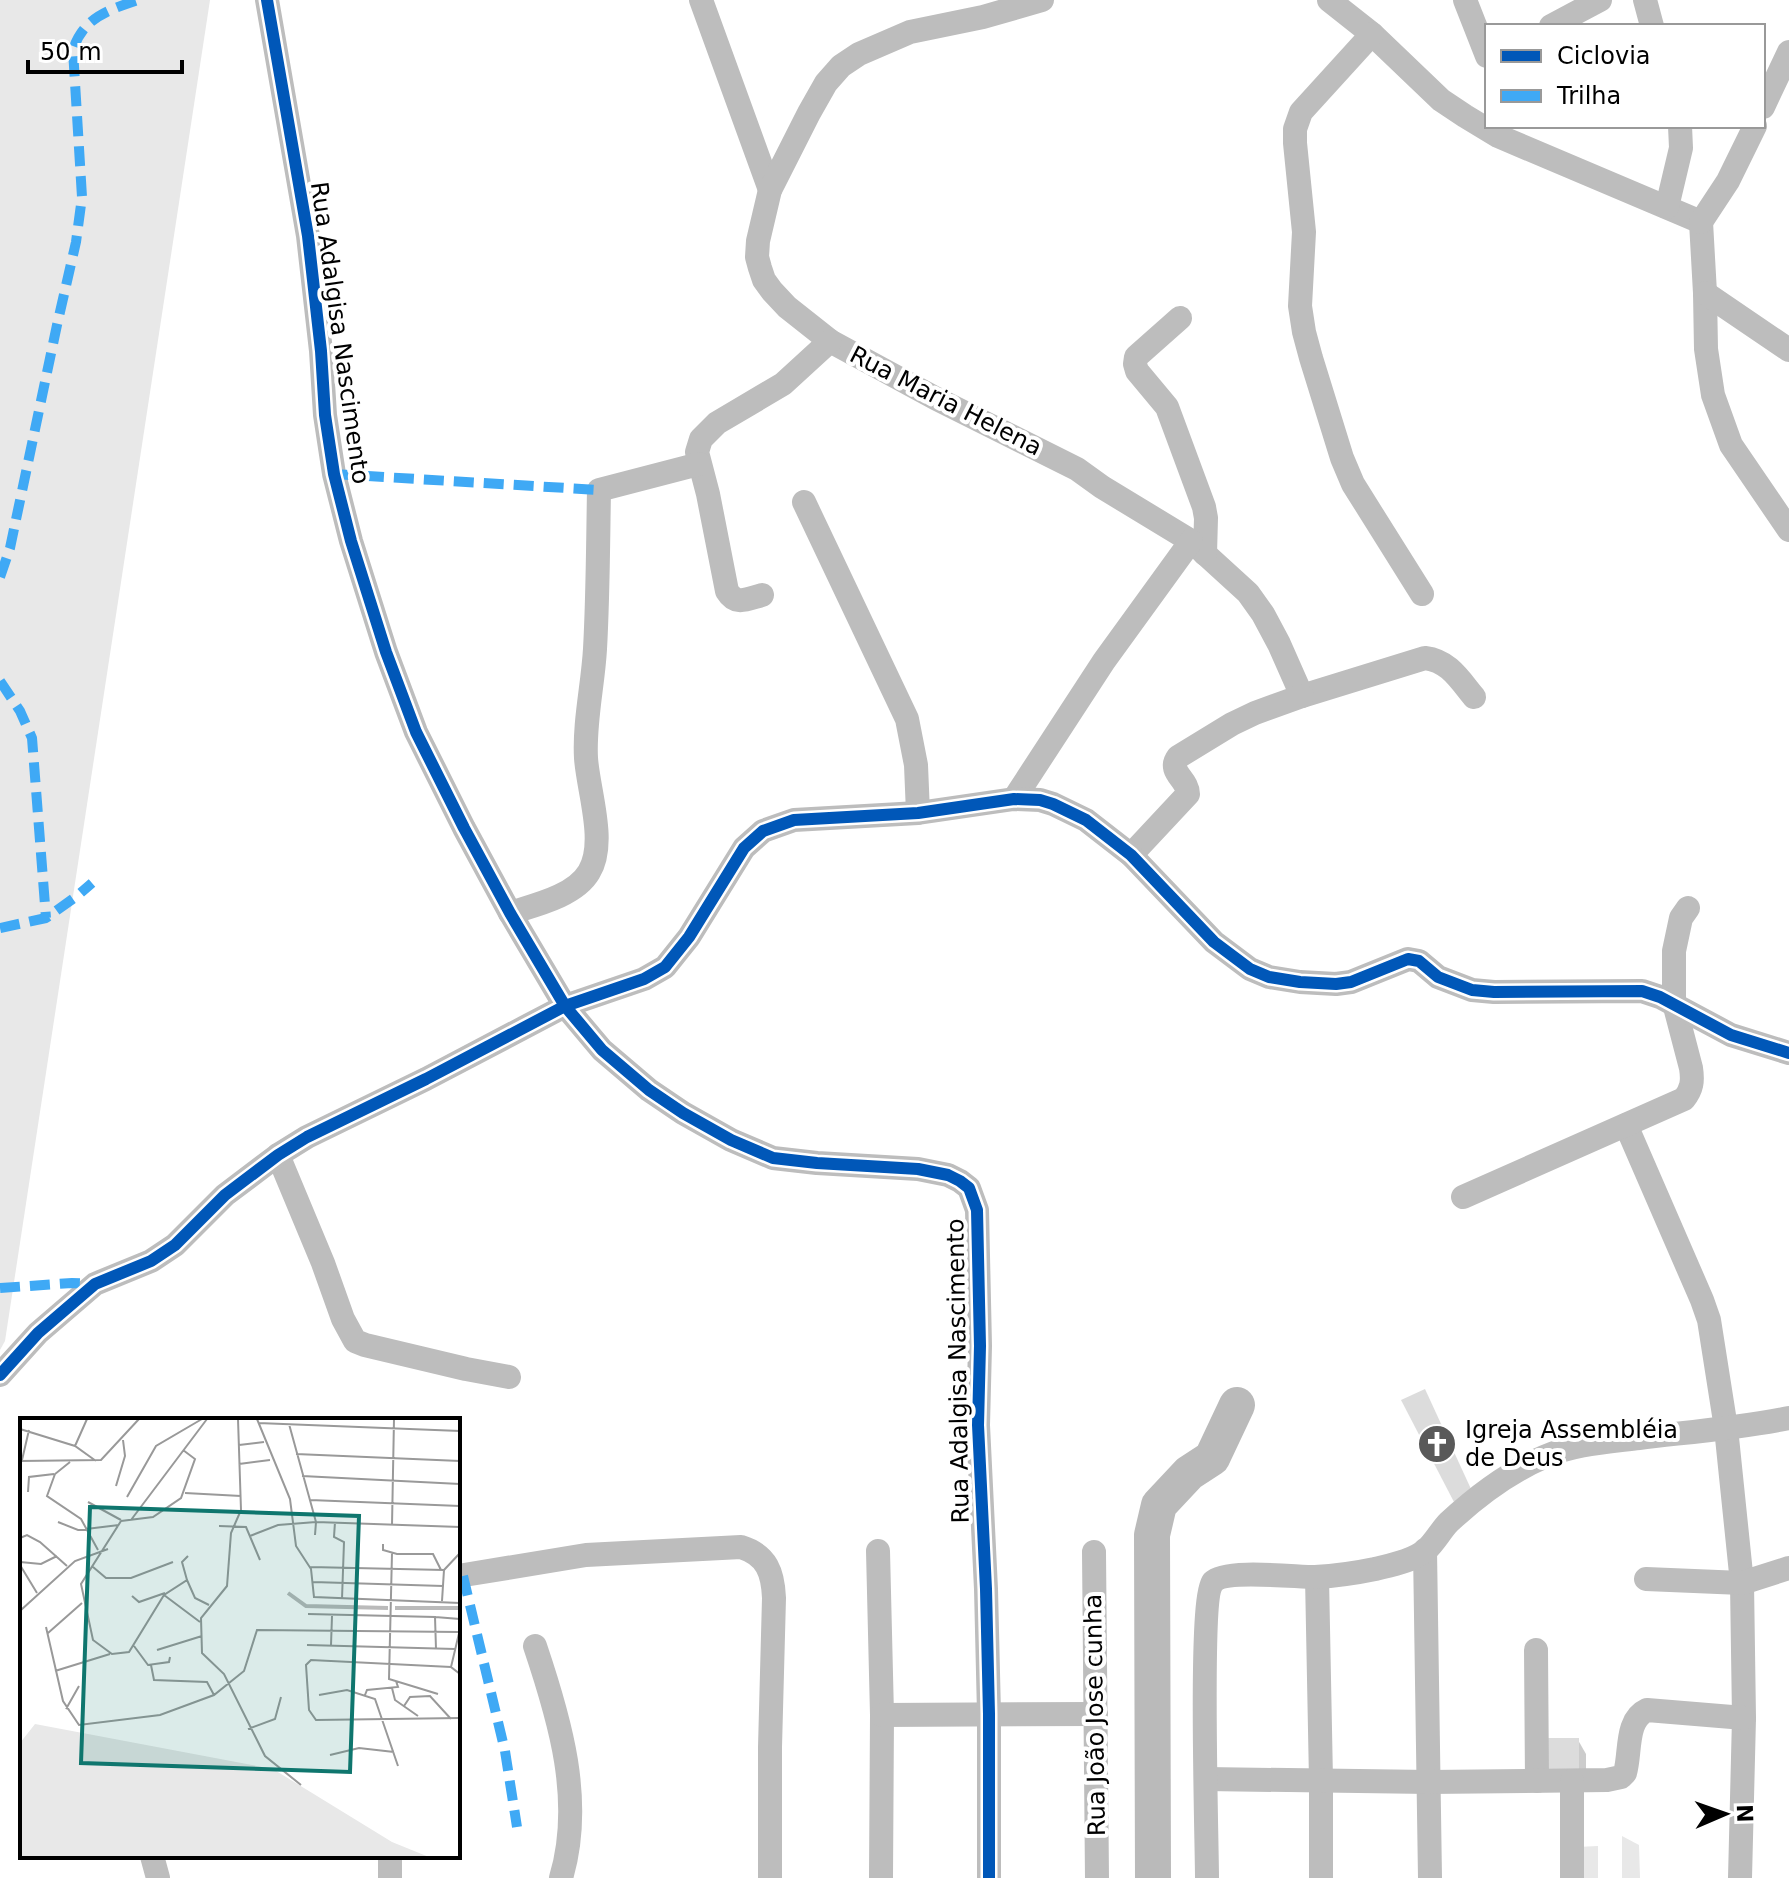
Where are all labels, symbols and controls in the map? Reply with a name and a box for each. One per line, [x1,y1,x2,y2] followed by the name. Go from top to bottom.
[28,24,182,74] scale bar
[1485,24,1765,128] legend
[40,38,102,66] text: 50 m
[1557,42,1651,70] text: Ciclovia
[1556,82,1621,110] text: Trilha
[305,180,375,486] street label: Rua Adalgisa Nascimento
[845,340,1047,462] street label: Rua Maria Helena
[941,1218,975,1524] street label: Rua Adalgisa Nascimento
[1465,1416,1678,1472] place label: Igreja Assembléia de Deus
[20,1418,460,1858] inset map
[1416,1423,1458,1465] church icon: Igreja Assembléia de Deus
[1079,1594,1111,1836] street label: Rua João Jose cunha
[1685,1774,1765,1854] north arrow
[1732,1804,1757,1823] text: N

